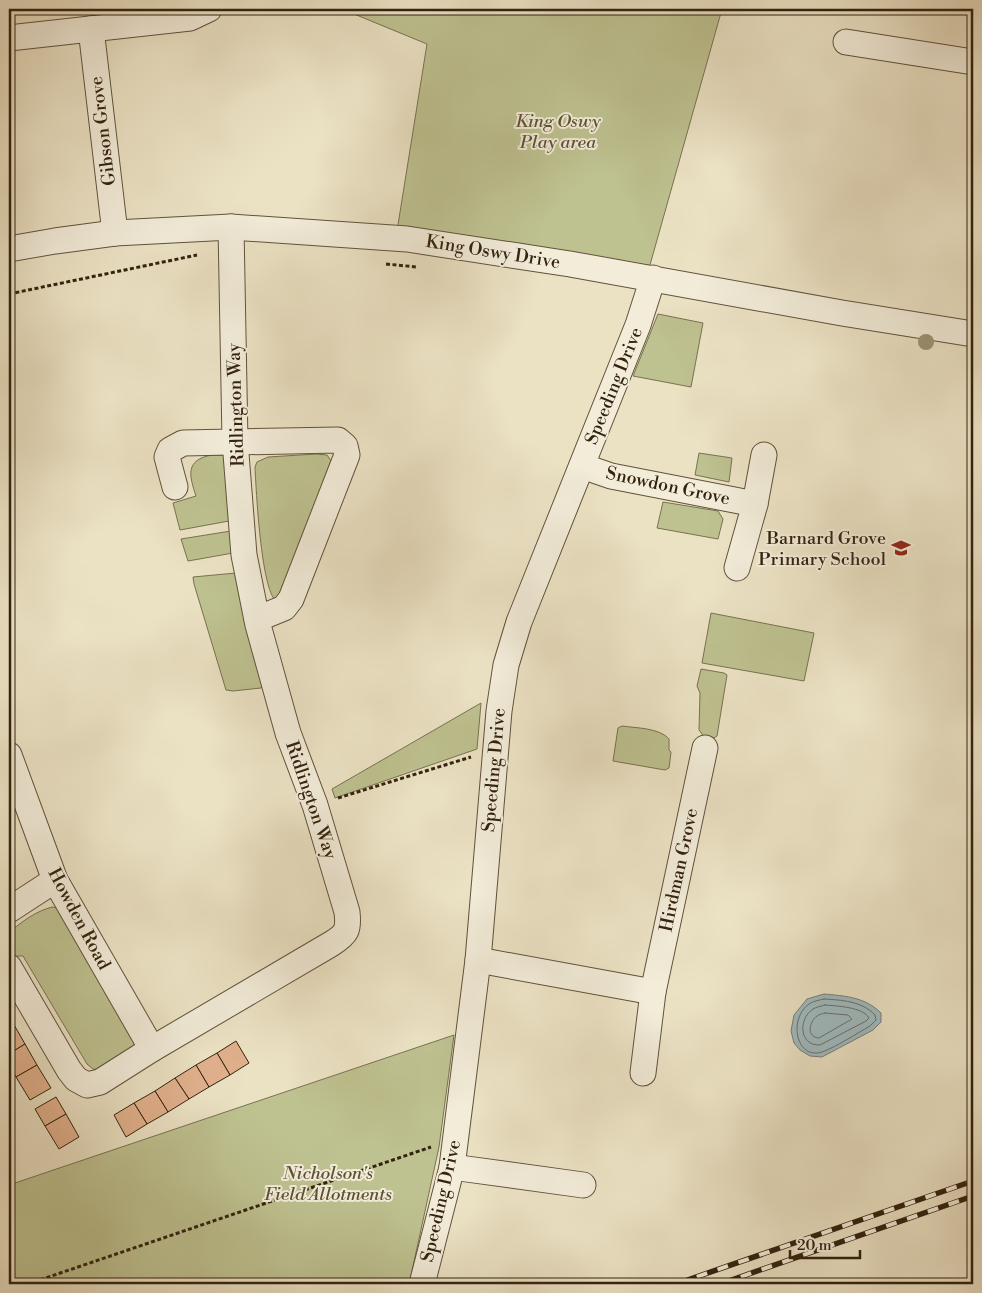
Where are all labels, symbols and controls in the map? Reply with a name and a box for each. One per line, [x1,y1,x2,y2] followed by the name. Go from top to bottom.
[85,75,121,187] street label: Gibson Grove
[515,110,601,154] park label: King Oswy Play area
[424,230,562,274] street label: King Oswy Drive
[580,324,648,448] street label: Speeding Drive
[222,343,250,467] street label: Ridlington Way
[604,462,732,510] street label: Snowdon Grove
[758,527,887,571] place label: Barnard Grove Primary School
[890,537,912,559] school or university icon: Barnard Grove Primary School
[477,707,511,833] street label: Speeding Drive
[280,738,342,862] street label: Ridlington Way
[655,806,703,934] street label: Hirdman Grove
[43,864,116,975] street label: Howden Road
[416,1138,466,1264] street label: Speeding Drive
[264,1162,392,1206] park label: Nicholson's Field Allotments
[790,1228,860,1260] scale bar
[797,1236,832,1255] text: 20 m

